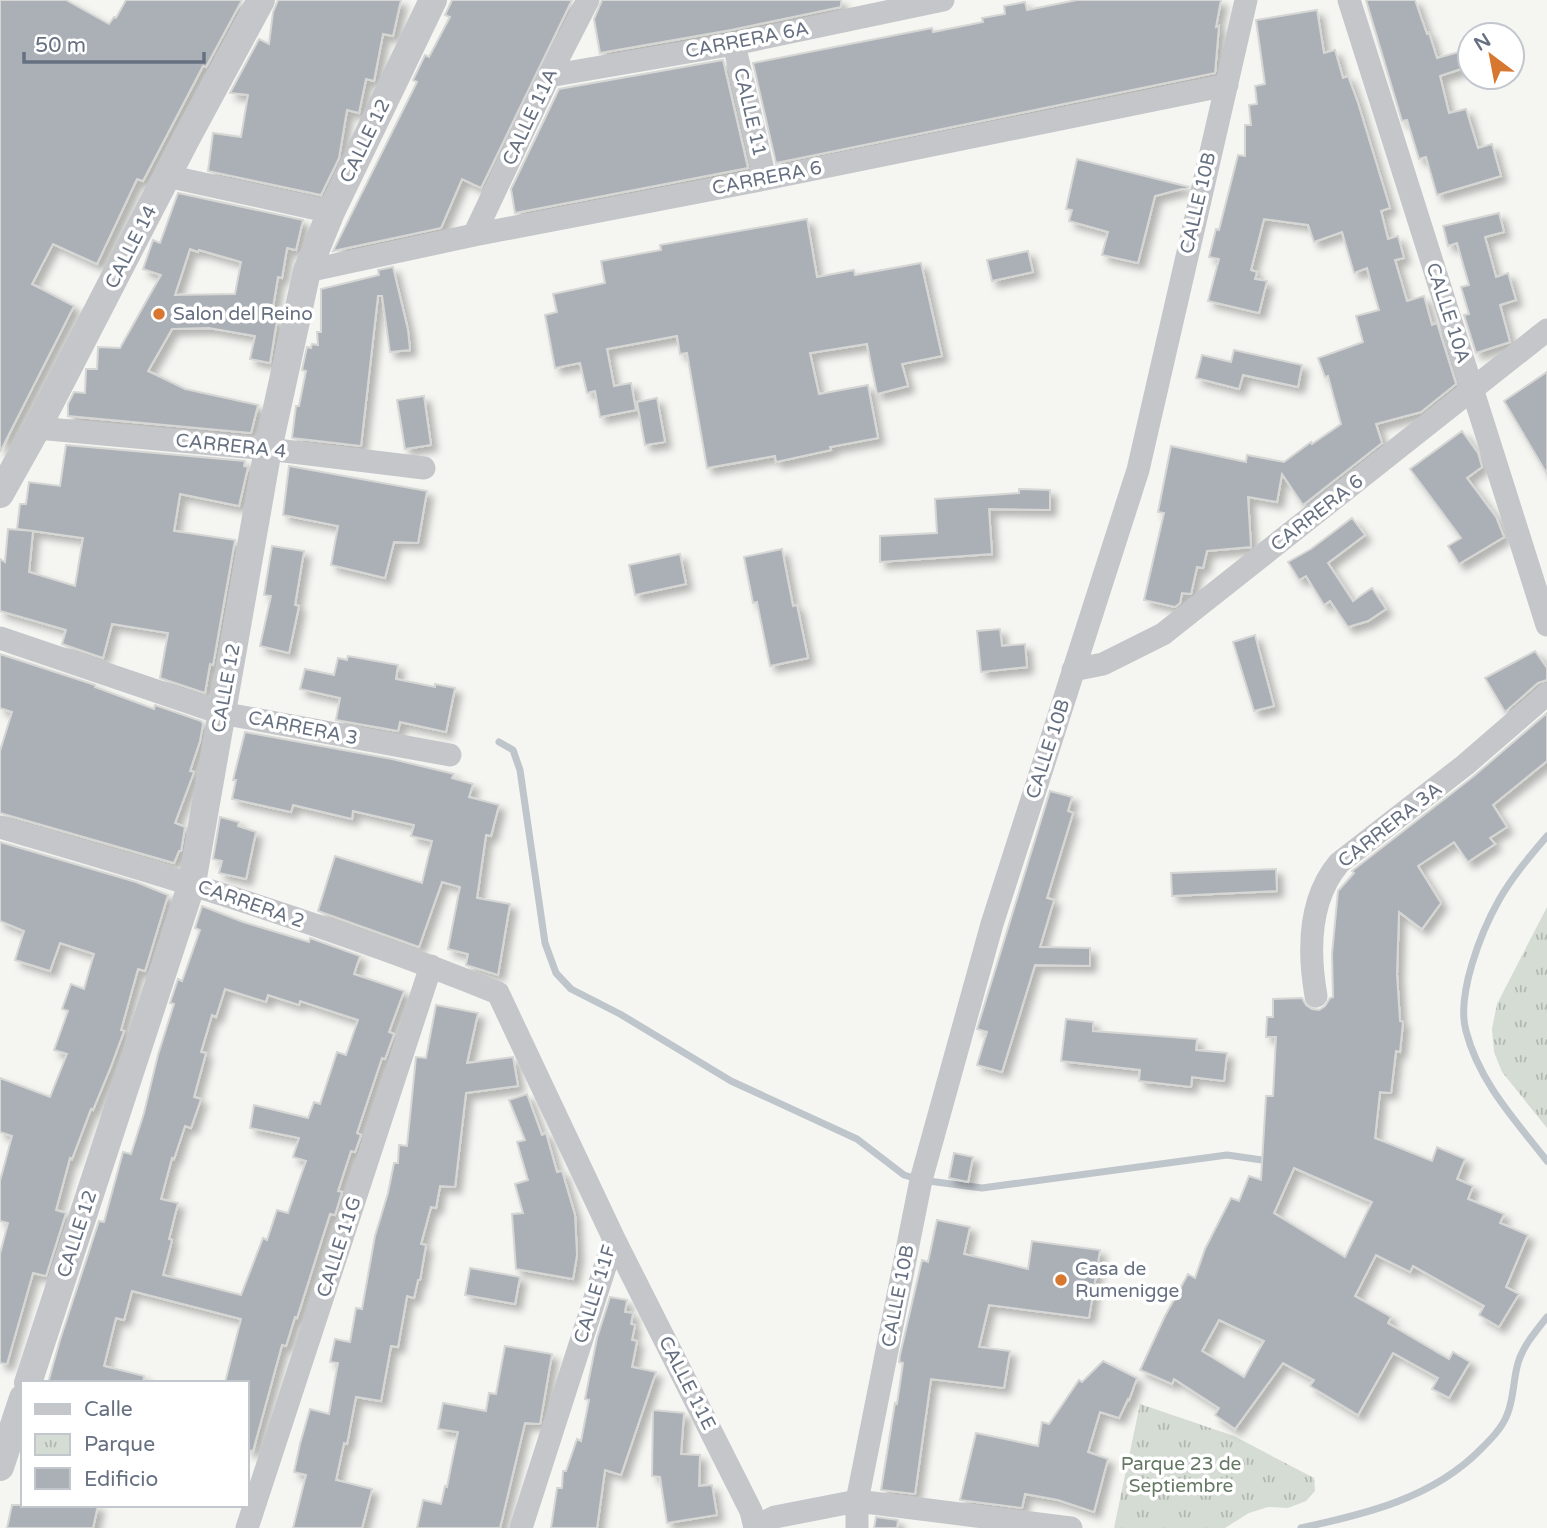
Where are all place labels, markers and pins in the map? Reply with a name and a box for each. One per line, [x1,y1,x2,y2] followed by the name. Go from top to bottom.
[173,303,313,325] place label: Salon del Reino
[151,306,167,322] marker: Salon del Reino
[1075,1258,1179,1302] place label: Casa de Rumenigge
[1053,1272,1069,1288] marker: Casa de Rumenigge

